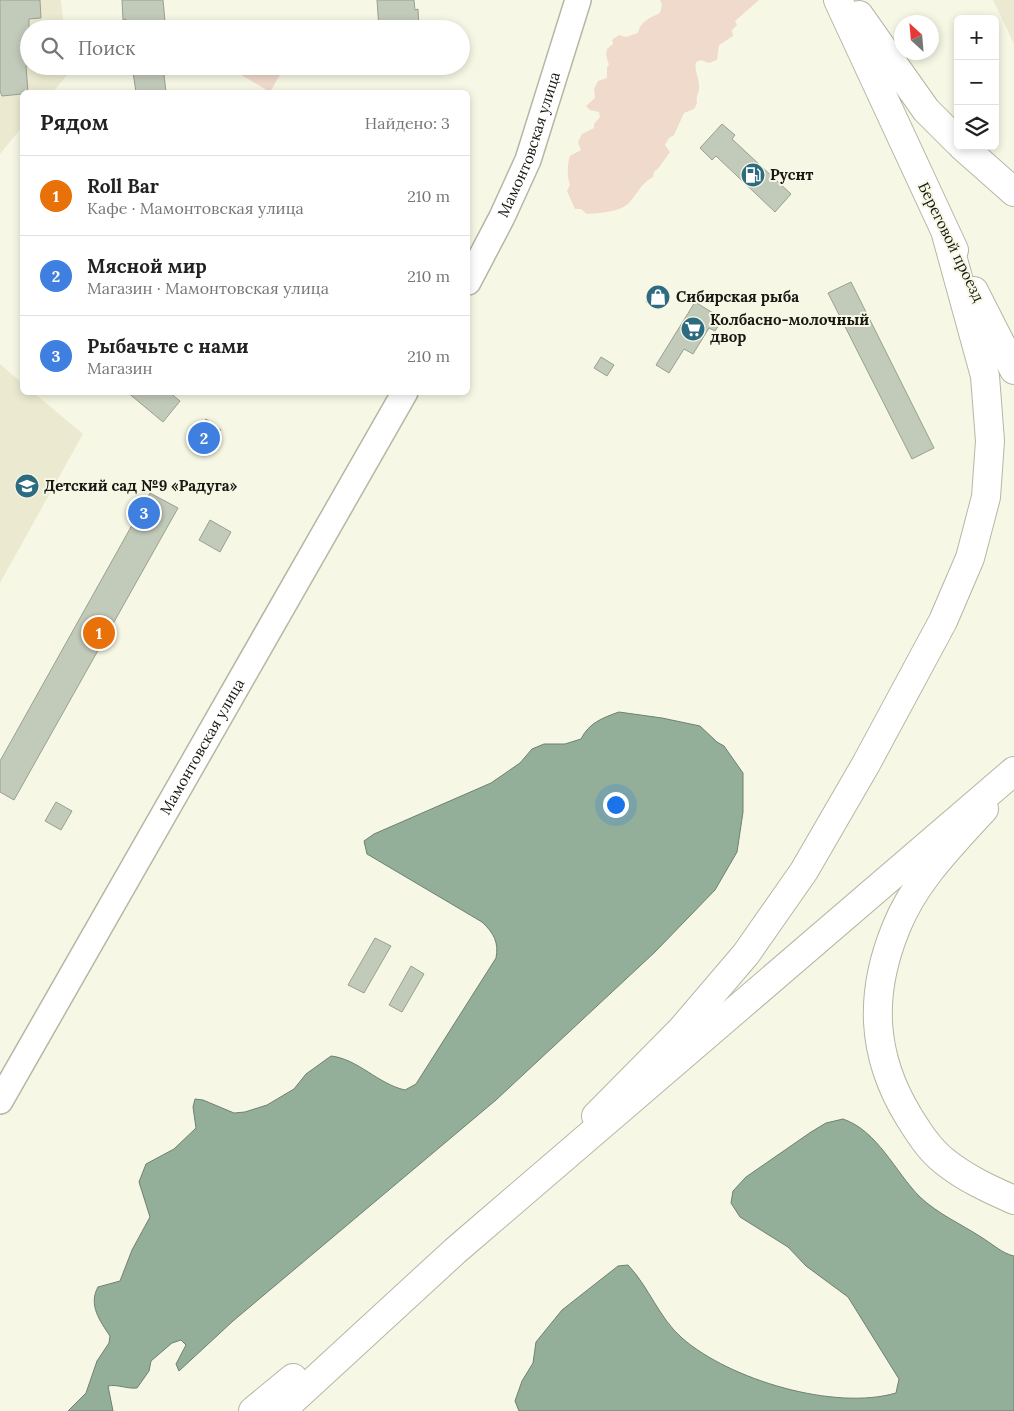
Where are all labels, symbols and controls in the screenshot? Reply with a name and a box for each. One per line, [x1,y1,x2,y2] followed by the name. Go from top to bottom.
[894,15,939,60] north arrow
[954,15,999,150] map controls
[954,15,999,60] button: +
[20,20,470,75] search box
[38,34,66,62] icon: search
[78,36,135,60] text: Поиск
[954,60,999,105] button: −
[493,69,564,220] street label: Мамонтовская улица
[954,105,999,150] button: layers
[40,109,109,136] text: Рядом
[365,113,450,133] text: Найдено: 3
[740,162,766,188] fuel station icon: Руснт
[770,165,813,184] place label: Руснт
[87,174,159,198] text: Roll Bar
[914,179,989,305] street label: Береговой проезд
[53,186,59,206] text: 1
[407,186,450,206] text: 210 m
[87,198,304,218] text: Кафе · Мамонтовская улица
[87,254,207,278] text: Мясной мир
[52,266,60,286] text: 2
[407,266,450,286] text: 210 m
[87,278,329,298] text: Магазин · Мамонтовская улица
[645,284,671,310] shop icon: Сибирская рыба
[676,287,799,306] place label: Сибирская рыба
[710,310,869,346] place label: Колбасно-молочный двор
[680,316,706,342] supermarket icon: Колбасно-молочный двор
[87,334,249,358] text: Рыбачьте с нами
[52,346,60,366] text: 3
[407,346,450,366] text: 210 m
[87,358,153,378] text: Магазин
[188,419,220,457] pin: 2
[14,473,40,499] school or university icon: Детский сад №9 «Радуга»
[44,476,238,495] place label: Детский сад №9 «Радуга»
[128,494,160,532] pin: 3
[83,614,115,652] pin: 1
[156,675,248,818] street label: Мамонтовская улица
[603,792,629,818] your location

